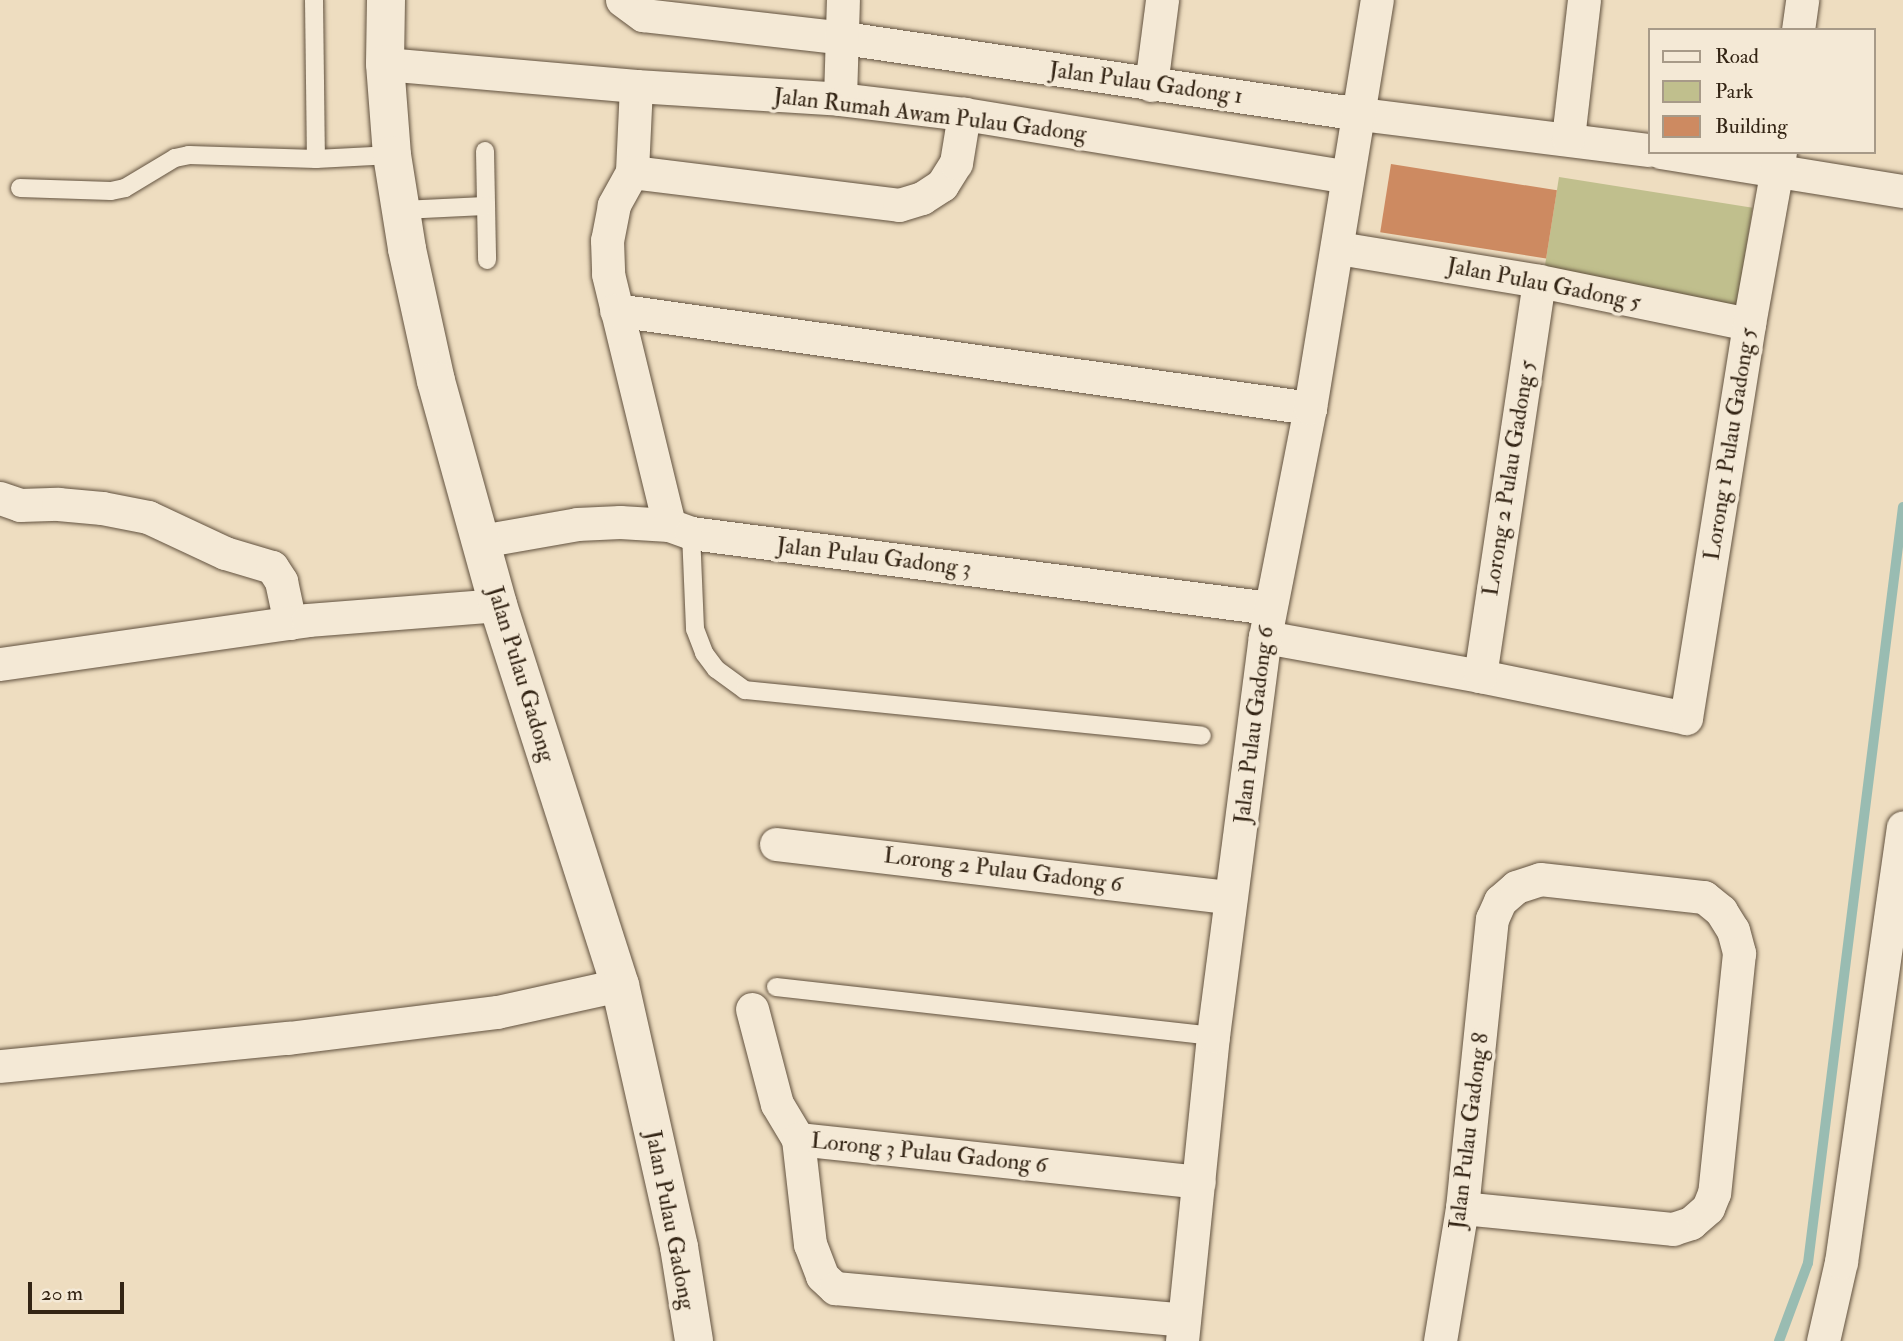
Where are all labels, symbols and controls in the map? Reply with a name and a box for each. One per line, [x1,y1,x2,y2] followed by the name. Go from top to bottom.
[1647,28,1875,154] legend
[1715,43,1759,70] text: Road
[1047,56,1245,110] street label: Jalan Pulau Gadong 1
[1715,78,1753,105] text: Park
[772,82,1088,148] street label: Jalan Rumah Awam Pulau Gadong
[1715,113,1788,140] text: Building
[1445,252,1643,316] street label: Jalan Pulau Gadong 5
[1698,326,1762,562] street label: Lorong 1 Pulau Gadong 5
[1477,358,1541,598] street label: Lorong 2 Pulau Gadong 5
[775,531,973,583] street label: Jalan Pulau Gadong 3
[481,583,561,765] street label: Jalan Pulau Gadong
[1228,625,1280,825] street label: Jalan Pulau Gadong 6
[882,842,1124,898] street label: Lorong 2 Pulau Gadong 6
[1443,1031,1495,1231] street label: Jalan Pulau Gadong 8
[810,1127,1048,1179] street label: Lorong 3 Pulau Gadong 6
[639,1128,701,1312] street label: Jalan Pulau Gadong
[32,1268,128,1312] scale bar
[41,1280,83,1307] text: 20 m

